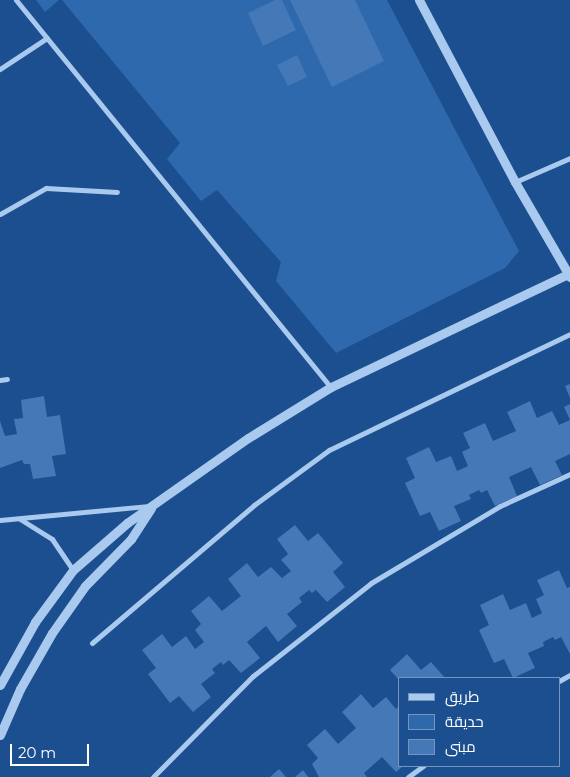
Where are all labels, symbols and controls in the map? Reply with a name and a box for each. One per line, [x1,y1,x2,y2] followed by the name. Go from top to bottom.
[398,677,560,767] legend
[445,687,479,706] text: طريق
[445,712,484,731] text: حديقة
[12,734,91,766] scale bar
[445,737,476,756] text: مبنى
[18,743,56,762] text: 20 m

